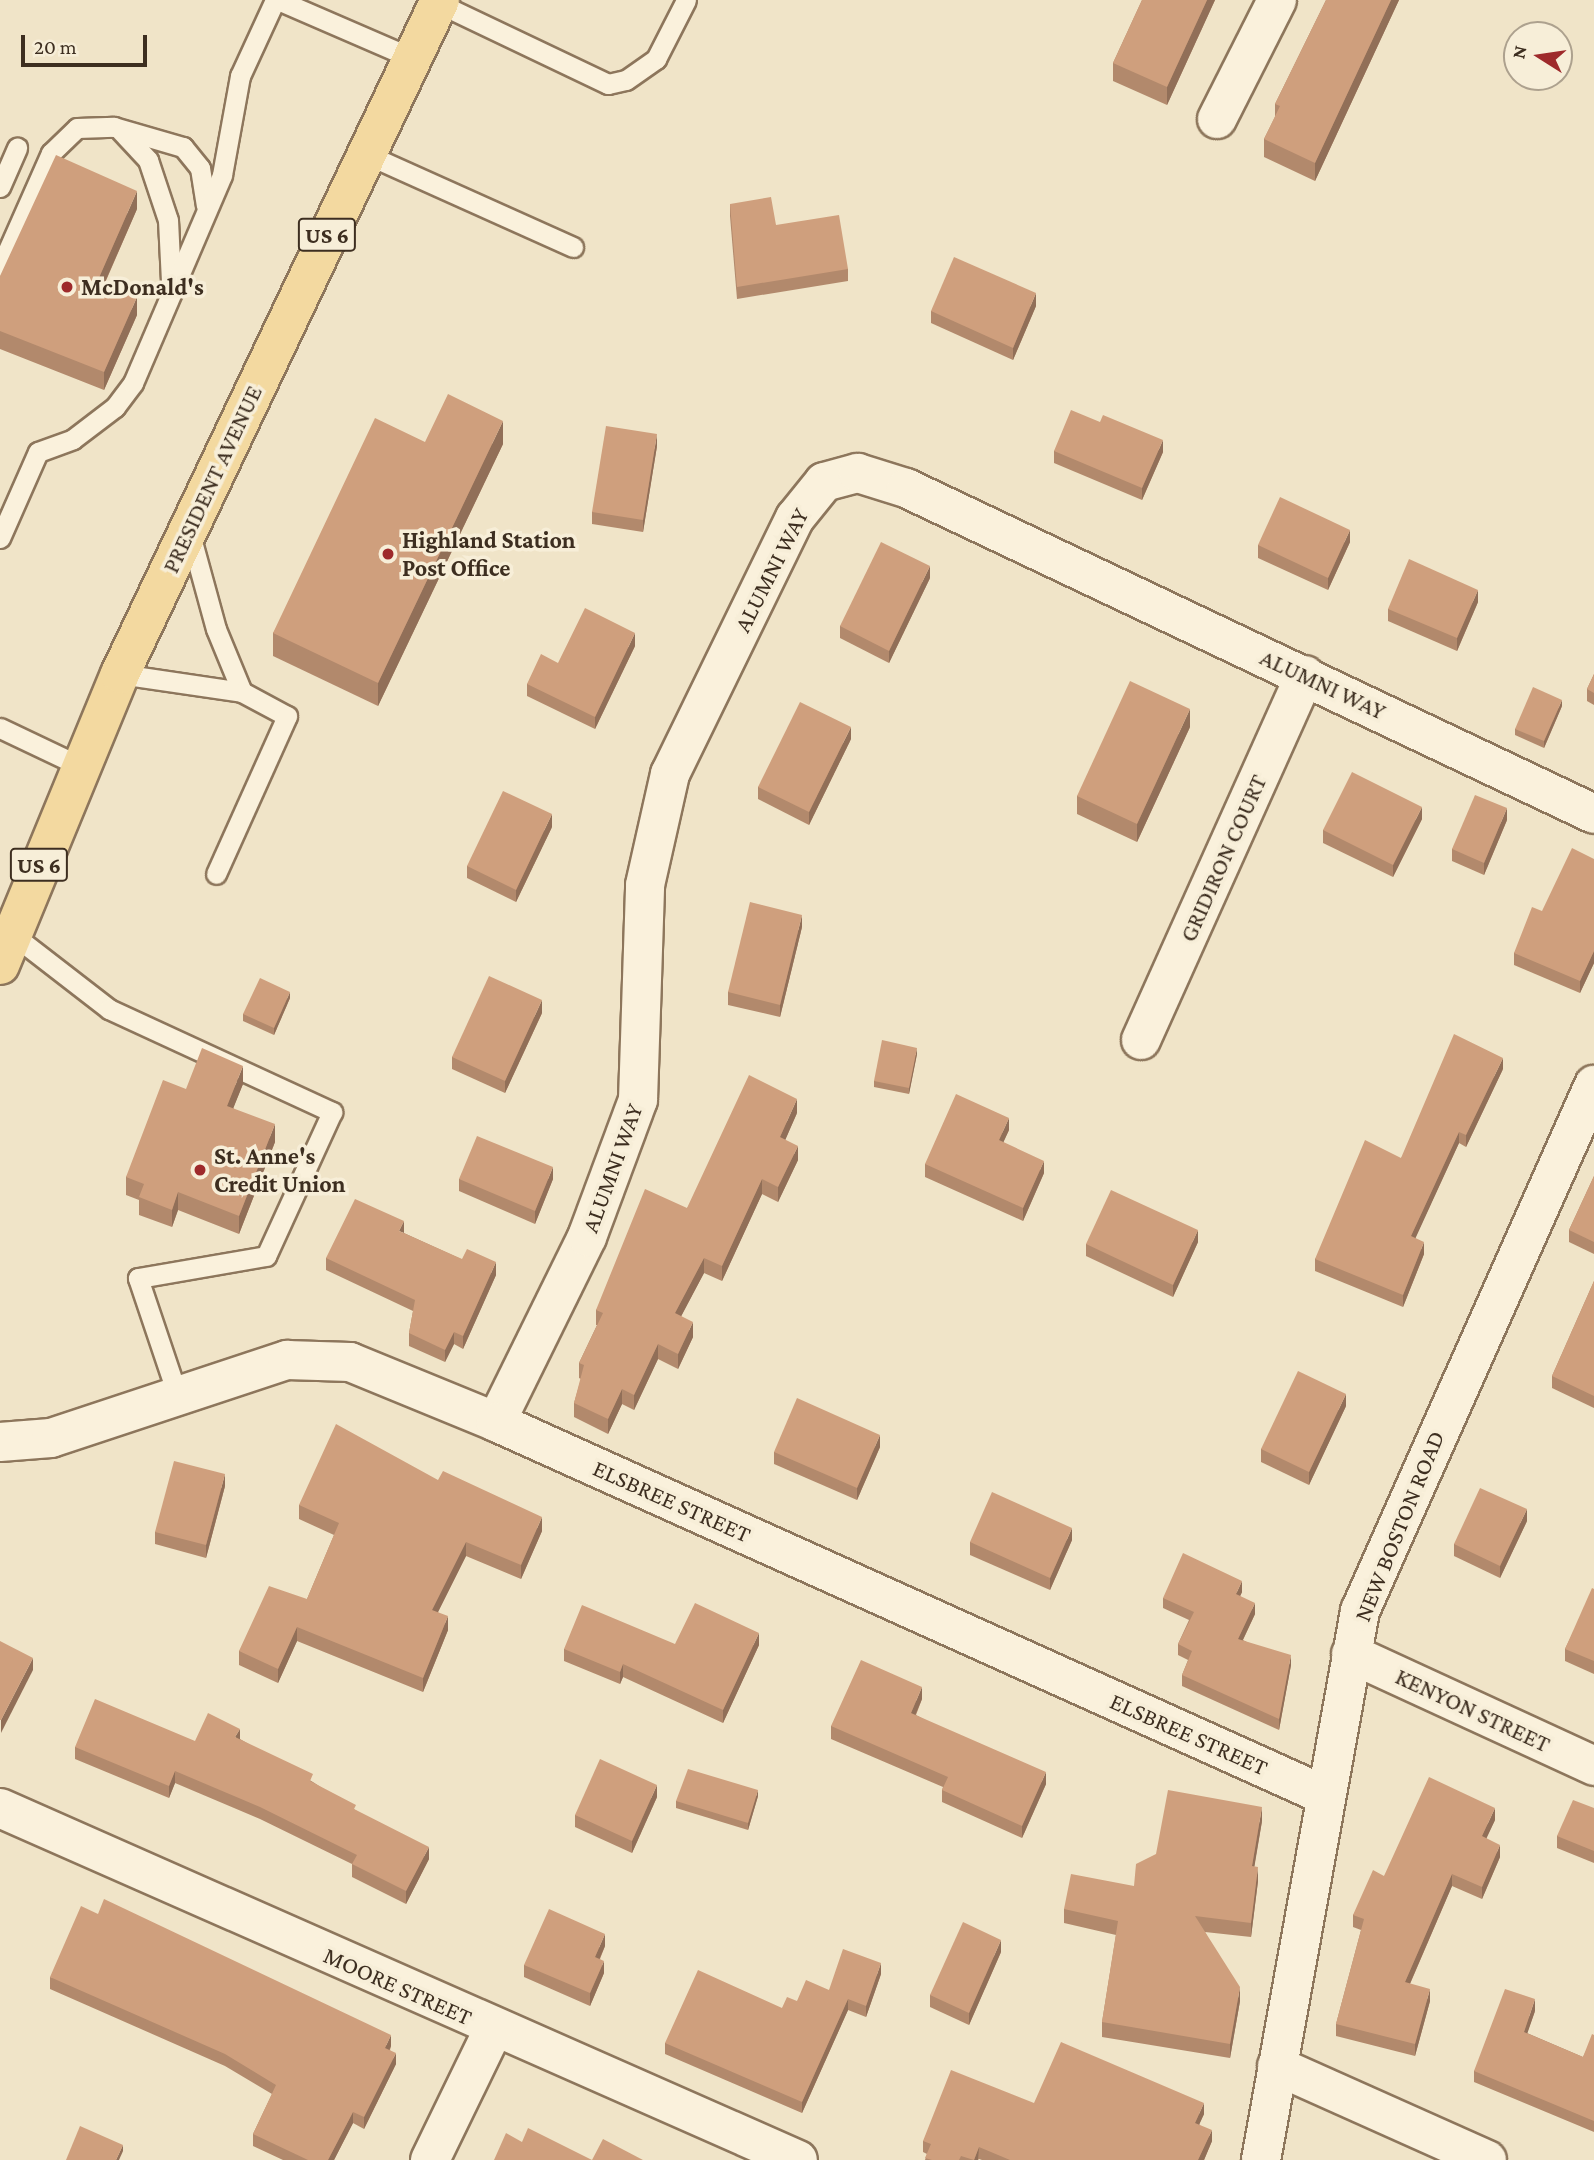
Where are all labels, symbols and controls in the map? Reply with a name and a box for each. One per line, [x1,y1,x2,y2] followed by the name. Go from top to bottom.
[24,21,150,65] scale bar
[1503,21,1573,91] north arrow
[34,35,77,59] text: 20 m
[1507,43,1531,60] text: N
[297,216,357,254] road number: US 6
[81,273,204,301] place label: McDonald's
[59,279,75,295] marker: McDonald's
[156,381,268,577] street label: PRESIDENT AVENUE
[728,503,814,637] street label: ALUMNI WAY
[402,526,576,582] place label: Highland Station Post Office
[380,546,396,562] marker: Highland Station Post Office
[1256,642,1390,726] street label: ALUMNI WAY
[1173,770,1273,946] street label: GRIDIRON COURT
[9,846,69,884] road number: US 6
[575,1100,649,1236] street label: ALUMNI WAY
[214,1142,346,1198] place label: St. Anne's Credit Union
[192,1162,208,1178] marker: St. Anne's Credit Union
[1348,1426,1450,1626] street label: NEW BOSTON ROAD
[589,1453,755,1549] street label: ELSBREE STREET
[1391,1662,1555,1758] street label: KENYON STREET
[1106,1686,1272,1782] street label: ELSBREE STREET
[319,1940,477,2032] street label: MOORE STREET

